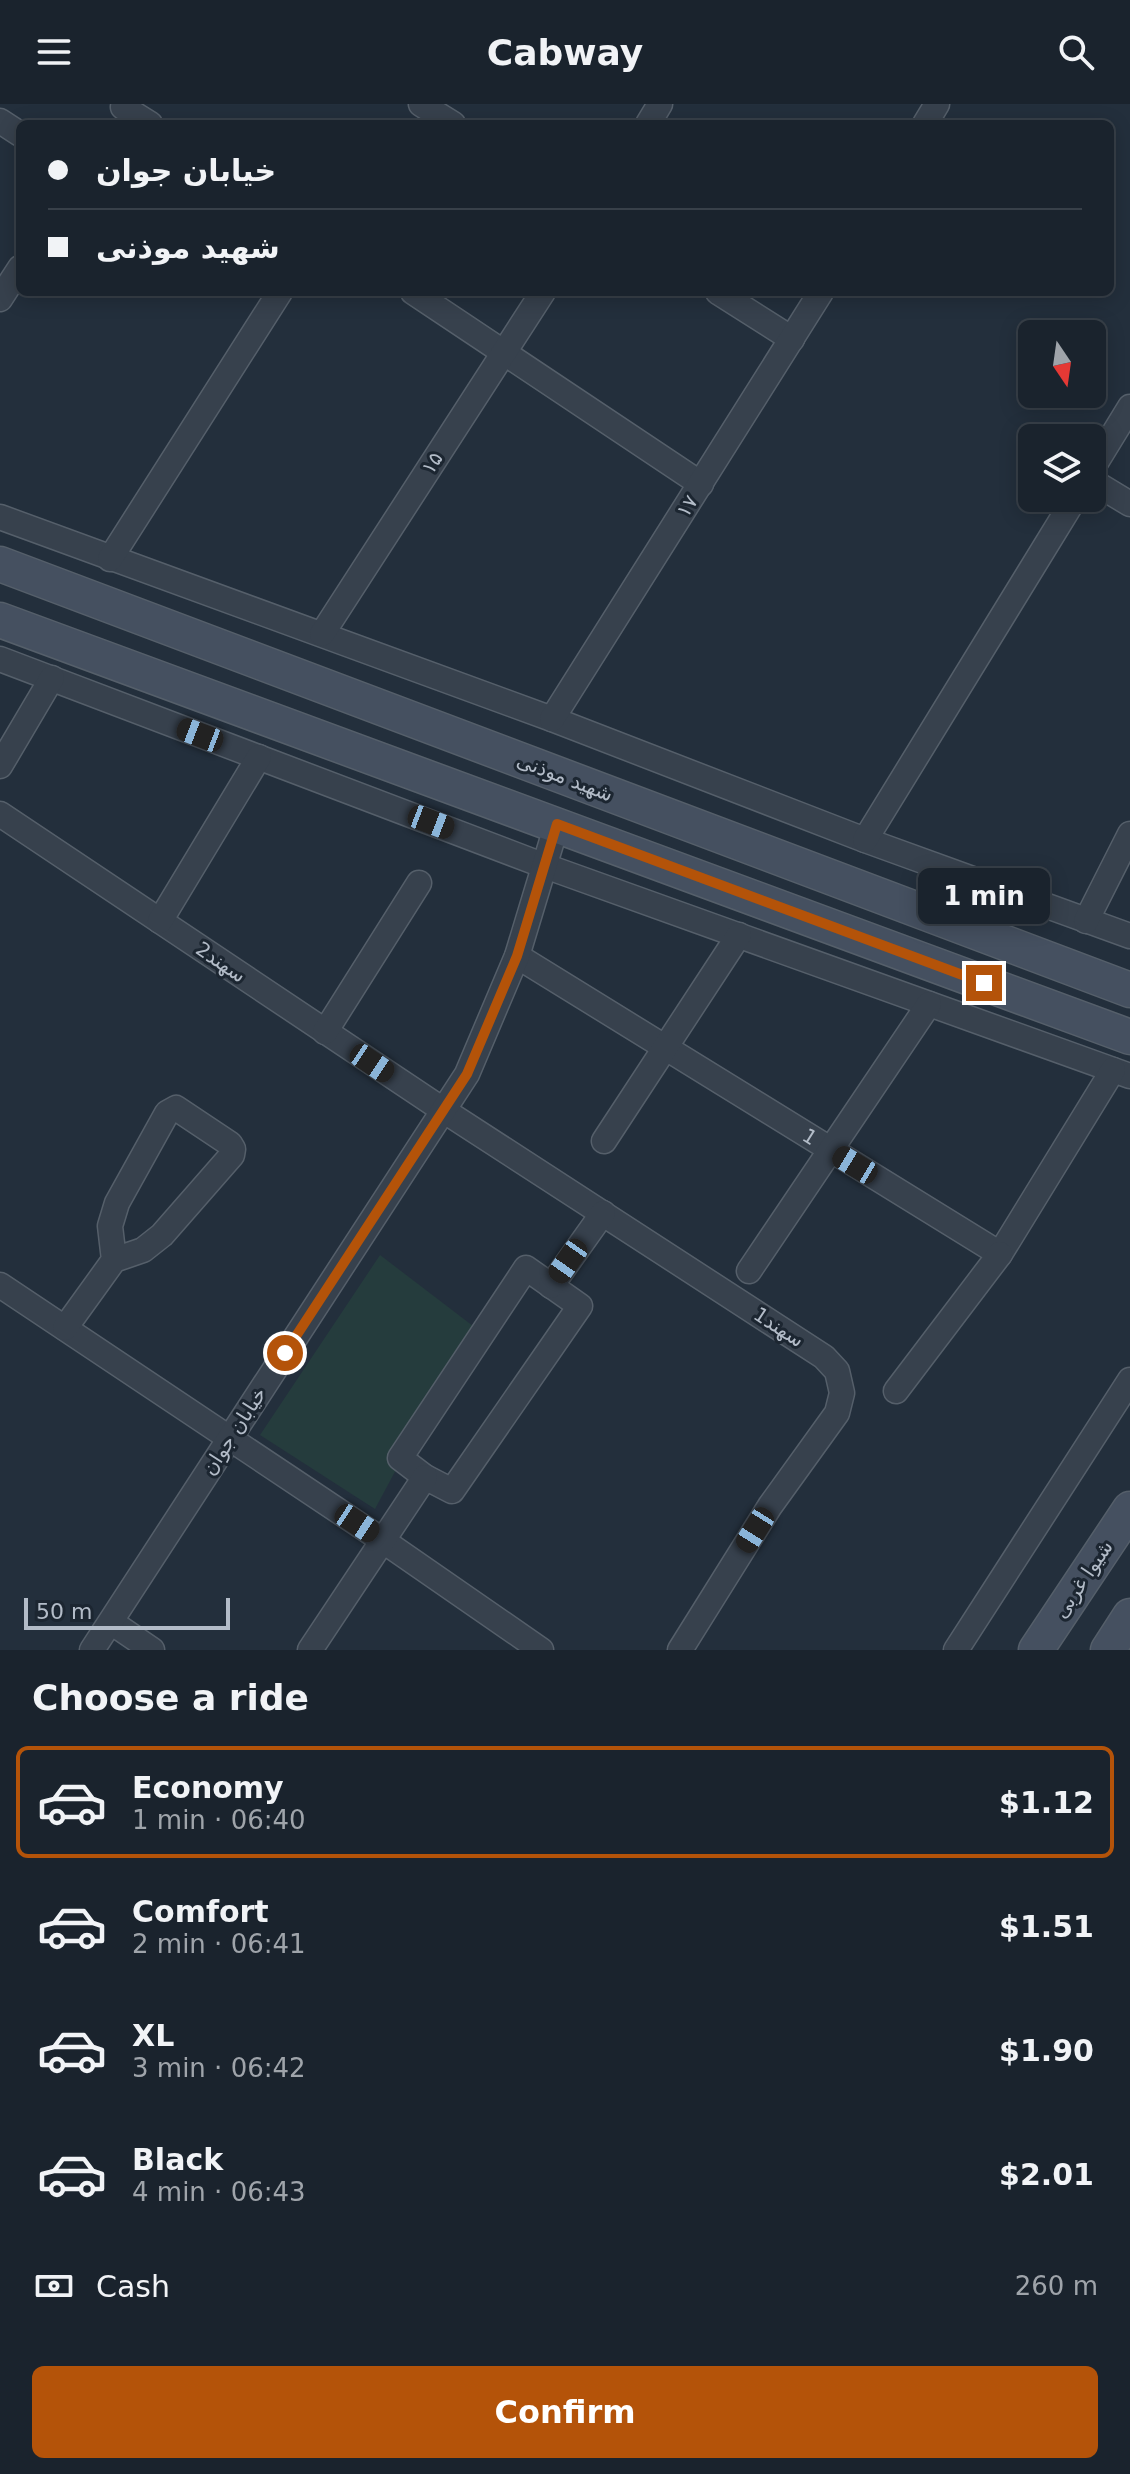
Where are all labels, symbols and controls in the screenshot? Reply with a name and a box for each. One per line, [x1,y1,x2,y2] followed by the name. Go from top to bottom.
[32,30,76,74] icon: menu
[1054,30,1098,74] icon: search
[487,32,643,73] text: Cabway
[96,153,276,188] text: خیابان جوان
[96,230,280,265] text: شهید موذنی
[1018,320,1106,408] north arrow
[1018,320,1106,512] map controls
[1018,424,1106,512] button: layers
[416,447,448,479] street label: ۱۵
[671,490,703,521] street label: ۱۷
[173,715,227,755] car
[514,748,616,806] street label: شهید موذنی
[404,802,458,842] car
[918,867,1050,923] callout: 1 min
[943,881,1025,911] text: 1 min
[191,937,251,987] street label: 2سهند
[966,965,1002,1001] route end
[345,1040,399,1086] car
[798,1123,821,1150] street label: 1
[828,1142,882,1188] car
[544,1234,592,1288] car
[749,1302,809,1352] street label: 1سهند
[267,1335,303,1371] route start
[197,1382,271,1480] street label: خیابان جوان
[330,1500,384,1546] car
[732,1503,778,1557] car
[1048,1535,1118,1623] street label: شیوا غربی
[24,1594,230,1630] scale bar
[36,1599,92,1624] text: 50 m
[32,1677,309,1718] text: Choose a ride
[36,1766,108,1838] icon: car
[132,1770,284,1805] text: Economy
[999,1785,1094,1820] text: $1.12
[132,1805,306,1835] text: 1 min · 06:40
[36,1890,108,1962] icon: car
[132,1894,269,1929] text: Comfort
[999,1909,1094,1944] text: $1.51
[132,1929,306,1959] text: 2 min · 06:41
[36,2014,108,2086] icon: car
[132,2018,174,2053] text: XL
[999,2033,1094,2068] text: $1.90
[132,2053,306,2083] text: 3 min · 06:42
[36,2138,108,2210] icon: car
[132,2142,223,2177] text: Black
[999,2157,1094,2192] text: $2.01
[132,2177,306,2207] text: 4 min · 06:43
[32,2264,76,2308] icon: cash
[96,2269,170,2304] text: Cash
[1015,2271,1098,2301] text: 260 m
[32,2366,1098,2458] button: Confirm

